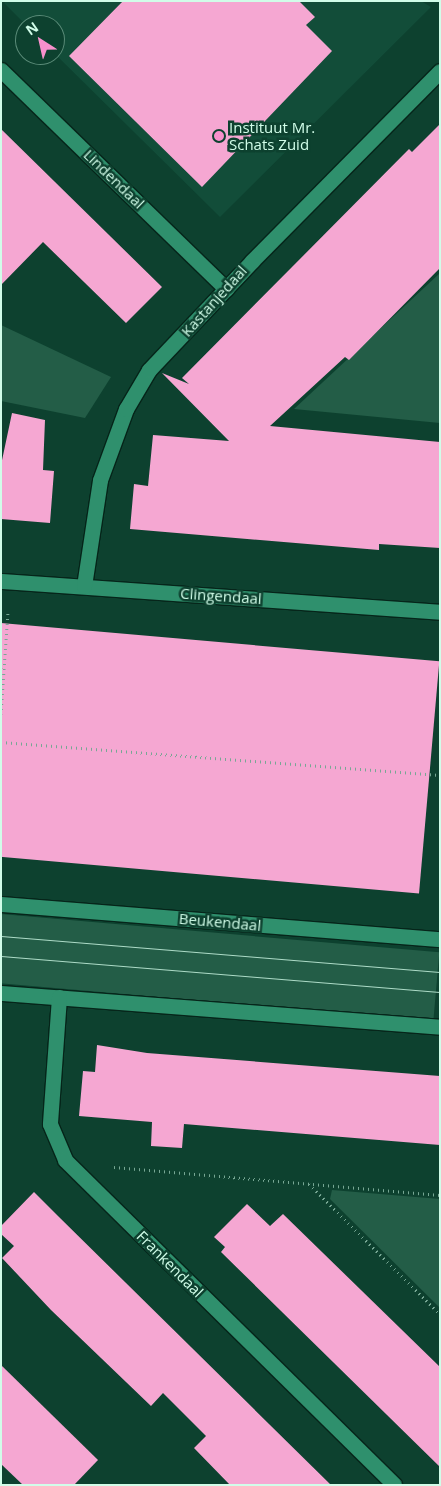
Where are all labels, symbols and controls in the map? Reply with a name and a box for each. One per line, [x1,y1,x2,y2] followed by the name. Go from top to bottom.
[15,15,65,65] north arrow
[22,17,42,39] text: N
[229,118,315,153] place label: Instituut Mr. Schats Zuid
[213,130,225,142] marker: Instituut Mr. Schats Zuid
[80,146,148,212] street label: Lindendaal
[177,262,251,340] street label: Kastanjedaal
[180,584,262,608] street label: Clingendaal
[178,909,262,935] street label: Beukendaal
[133,1227,207,1301] street label: Frankendaal

